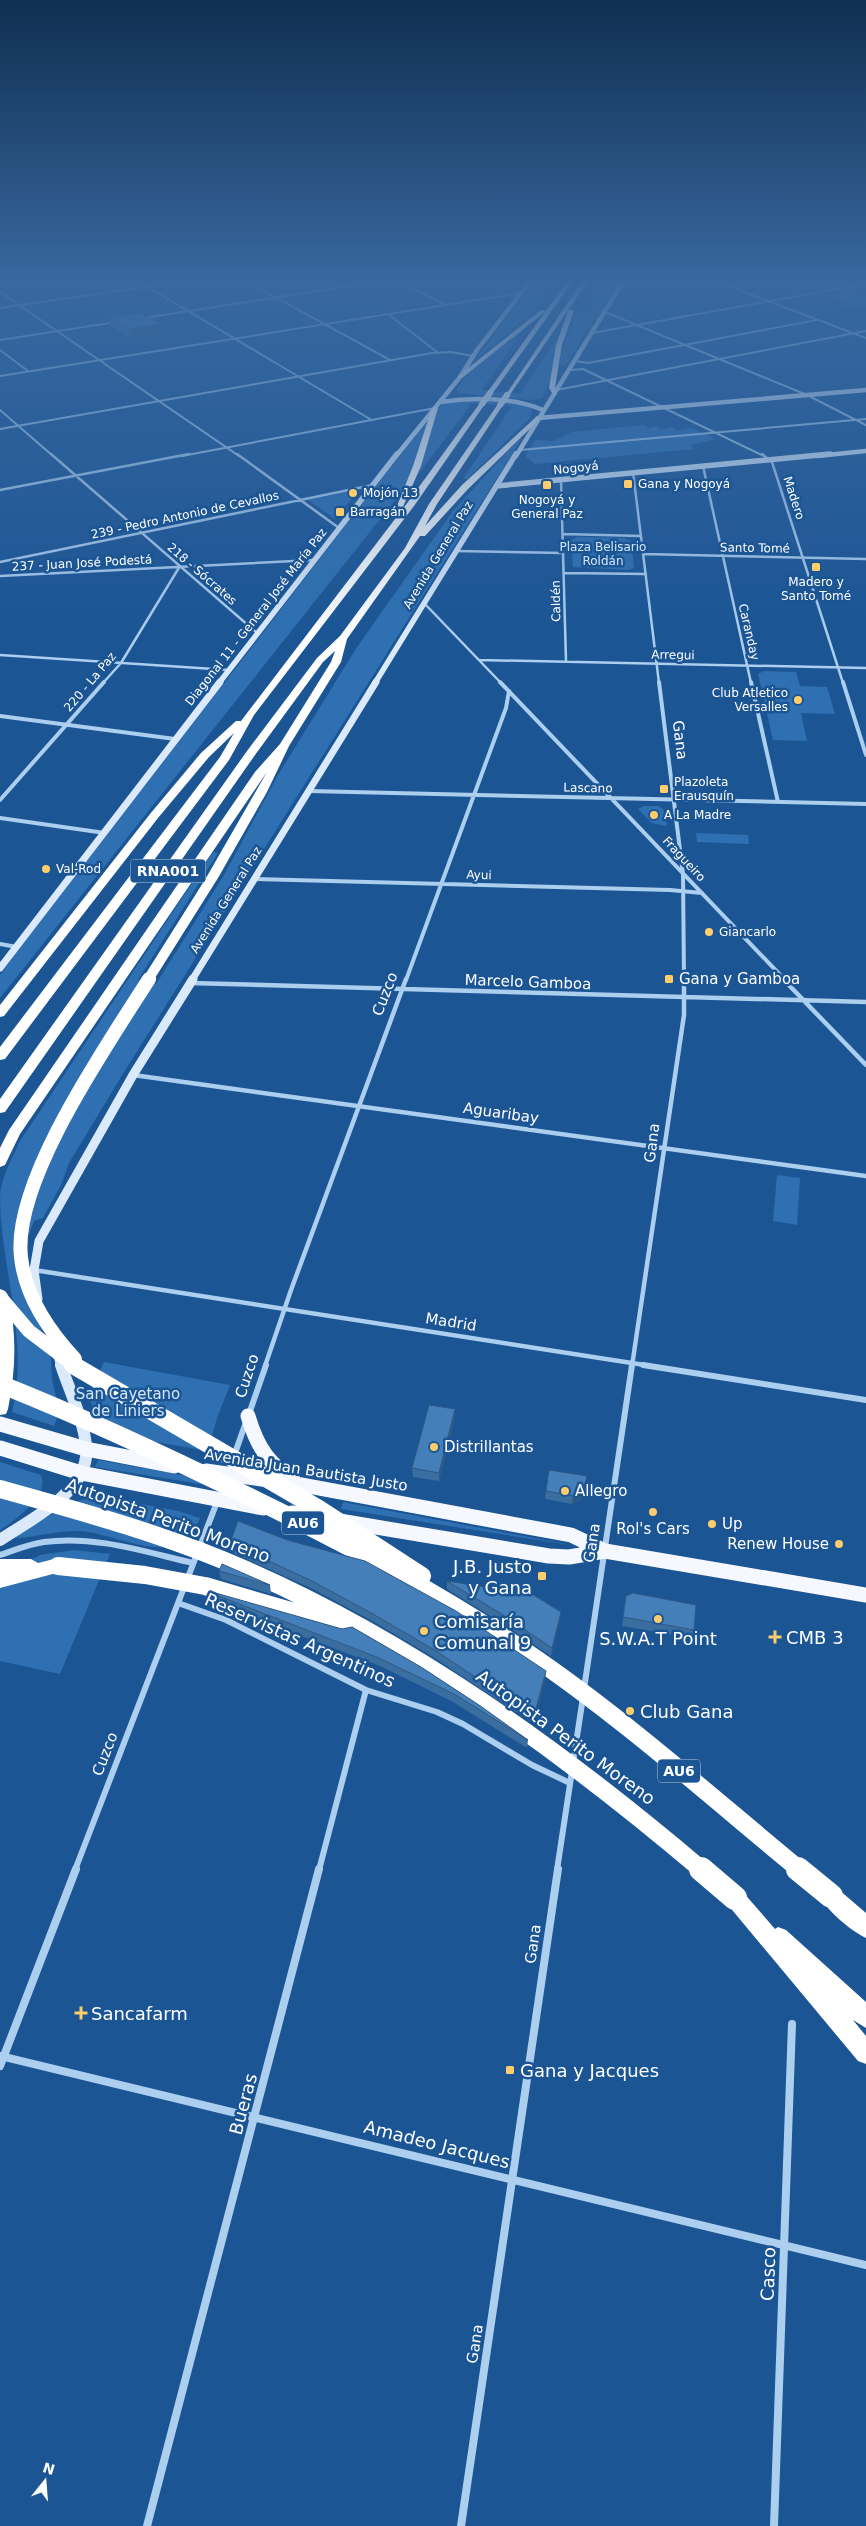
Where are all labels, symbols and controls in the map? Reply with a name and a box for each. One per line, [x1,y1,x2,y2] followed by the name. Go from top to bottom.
[553,459,599,477] street label: Nogoyá
[780,475,808,521] street label: Madero
[638,477,730,491] place label: Gana y Nogoyá
[622,478,634,490] marker: Gana y Nogoyá
[541,479,553,491] marker: Nogoyá y General Paz
[363,486,418,500] place label: Mojón 13
[347,487,359,499] marker: Mojón 13
[90,488,280,542] street label: 239 - Pedro Antonio de Cevallos
[511,493,583,521] place label: Nogoyá y General Paz
[400,499,476,611] street label: Avenida General Paz
[350,505,405,519] place label: Barragán
[334,506,346,518] marker: Barragán
[182,526,330,708] street label: Diagonal 11 - General José María Paz
[165,540,239,608] street label: 218 - Sócrates
[560,540,646,568] park label: Plaza Belisario Roldán
[720,540,790,556] street label: Santo Tomé
[11,552,153,574] street label: 237 - Juan José Podestá
[810,561,822,573] marker: Madero y Santo Tomé
[781,575,851,603] place label: Madero y Santo Tomé
[549,580,563,622] street label: Caldén
[736,602,762,662] street label: Caranday
[651,648,695,662] street label: Arregui
[61,650,119,714] street label: 220 - La Paz
[712,686,788,714] place label: Club Atletico Versalles
[792,694,804,706] marker: Club Atletico Versalles
[669,719,691,761] street label: Gana
[674,775,734,803] place label: Plazoleta Erausquín
[563,781,613,795] street label: Lascano
[658,783,670,795] marker: Plazoleta Erausquín
[664,808,731,822] place label: A La Madre
[648,809,660,821] marker: A La Madre
[660,834,708,884] street label: Fragueiro
[187,844,265,956] street label: Avenida General Paz
[130,859,206,882] road number: RNA001
[56,862,101,876] place label: Val-Rod
[40,863,52,875] marker: Val-Rod
[466,868,492,882] street label: Ayui
[719,925,776,939] place label: Giancarlo
[703,926,715,938] marker: Giancarlo
[368,970,402,1018] street label: Cuzco
[679,970,800,988] place label: Gana y Gamboa
[464,971,592,993] street label: Marcelo Gamboa
[663,973,675,985] marker: Gana y Gamboa
[462,1099,540,1127] street label: Aguaribay
[641,1122,663,1164] street label: Gana
[424,1309,478,1335] street label: Madrid
[231,1352,263,1400] street label: Cuzco
[76,1385,180,1420] park label: San Cayetano de Liniers
[444,1438,534,1456] place label: Distrillantas
[428,1441,440,1453] marker: Distrillantas
[203,1445,409,1495] street label: Avenida Juan Bautista Justo
[63,1473,273,1567] street label: Autopista Perito Moreno
[575,1482,627,1500] place label: Allegro
[559,1485,571,1497] marker: Allegro
[647,1506,659,1518] marker: Rol's Cars
[282,1512,324,1535] road number: AU6
[722,1515,743,1533] place label: Up
[706,1518,718,1530] marker: Up
[616,1520,690,1538] place label: Rol's Cars
[580,1522,604,1564] street label: Gana
[727,1535,829,1553] place label: Renew House
[833,1538,845,1550] marker: Renew House
[452,1556,532,1598] place label: J.B. Justo y Gana
[536,1570,548,1582] marker: J.B. Justo y Gana
[202,1589,398,1691] street label: Reservistas Argentinos
[434,1611,531,1653] place label: Comisaría Comunal 9
[652,1613,664,1625] marker: S.W.A.T Point
[418,1625,430,1637] marker: Comisaría Comunal 9
[786,1627,844,1648] place label: CMB 3
[599,1628,717,1649] place label: S.W.A.T Point
[768,1630,782,1644] marker: CMB 3
[472,1665,660,1809] street label: Autopista Perito Moreno
[640,1701,734,1722] place label: Club Gana
[624,1705,636,1717] marker: Club Gana
[88,1730,122,1778] street label: Cuzco
[658,1760,700,1782] road number: AU6
[521,1923,545,1965] street label: Gana
[91,2003,188,2024] place label: Sancafarm
[75,2007,87,2019] marker: Sancafarm
[520,2060,659,2081] place label: Gana y Jacques
[504,2064,516,2076] marker: Gana y Jacques
[225,2071,261,2137] street label: Bueras
[362,2116,512,2172] street label: Amadeo Jacques
[757,2247,779,2301] street label: Casco
[463,2323,487,2365] street label: Gana
[20,2456,70,2506] north arrow
[41,2459,57,2478] text: N

